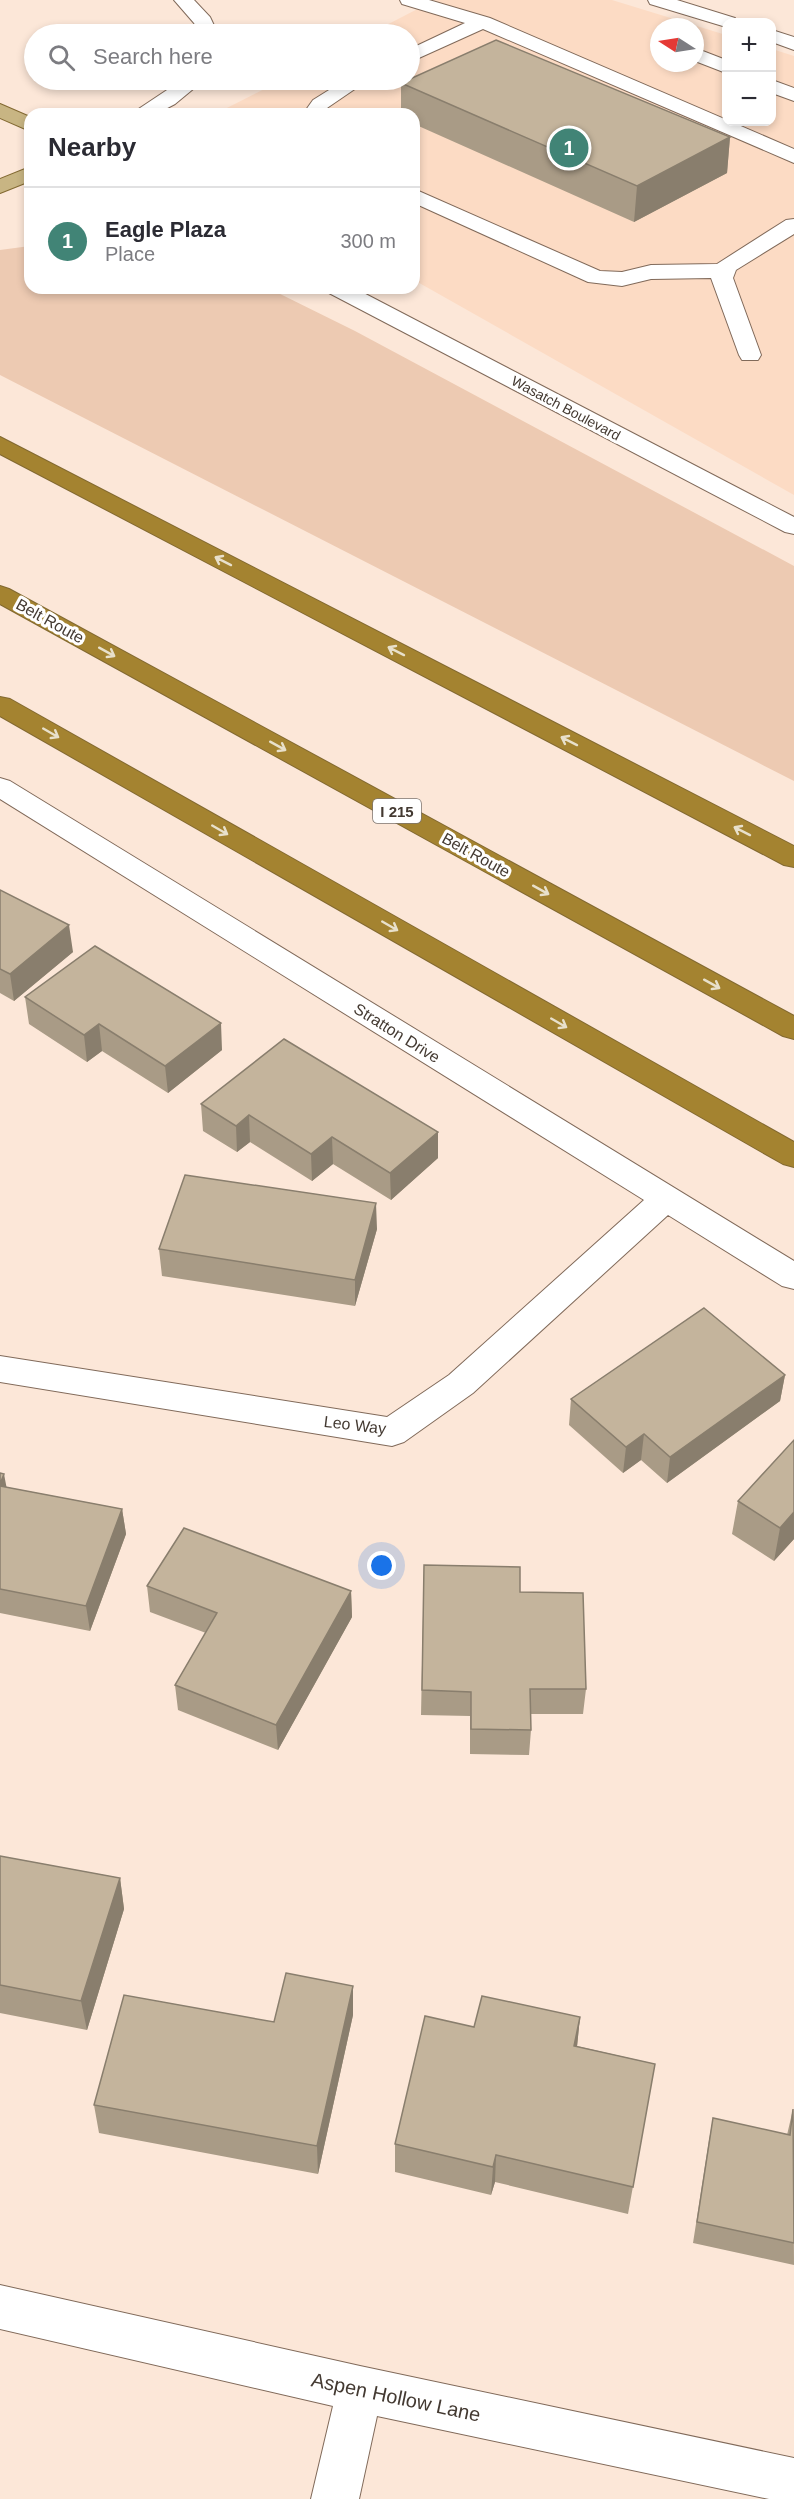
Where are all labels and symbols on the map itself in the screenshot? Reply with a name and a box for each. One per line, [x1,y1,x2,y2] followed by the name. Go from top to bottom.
[650,18,704,72] north arrow
[550,126,588,170] pin: 1
[509,373,623,443] street label: Wasatch Boulevard
[215,554,233,566] one-way arrow
[13,595,87,647] street label: Belt Route
[387,644,405,656] one-way arrow
[97,647,115,658] one-way arrow
[42,728,59,740] one-way arrow
[561,735,578,747] one-way arrow
[268,741,286,752] one-way arrow
[373,799,421,823] road number: I 215
[211,824,228,836] one-way arrow
[734,825,751,837] one-way arrow
[439,829,513,881] street label: Belt Route
[532,884,549,896] one-way arrow
[381,920,398,932] one-way arrow
[703,978,720,990] one-way arrow
[351,1000,443,1066] street label: Stratton Drive
[551,1017,568,1029] one-way arrow
[323,1413,387,1437] street label: Leo Way
[367,1551,396,1580] your location
[309,2368,483,2426] street label: Aspen Hollow Lane

